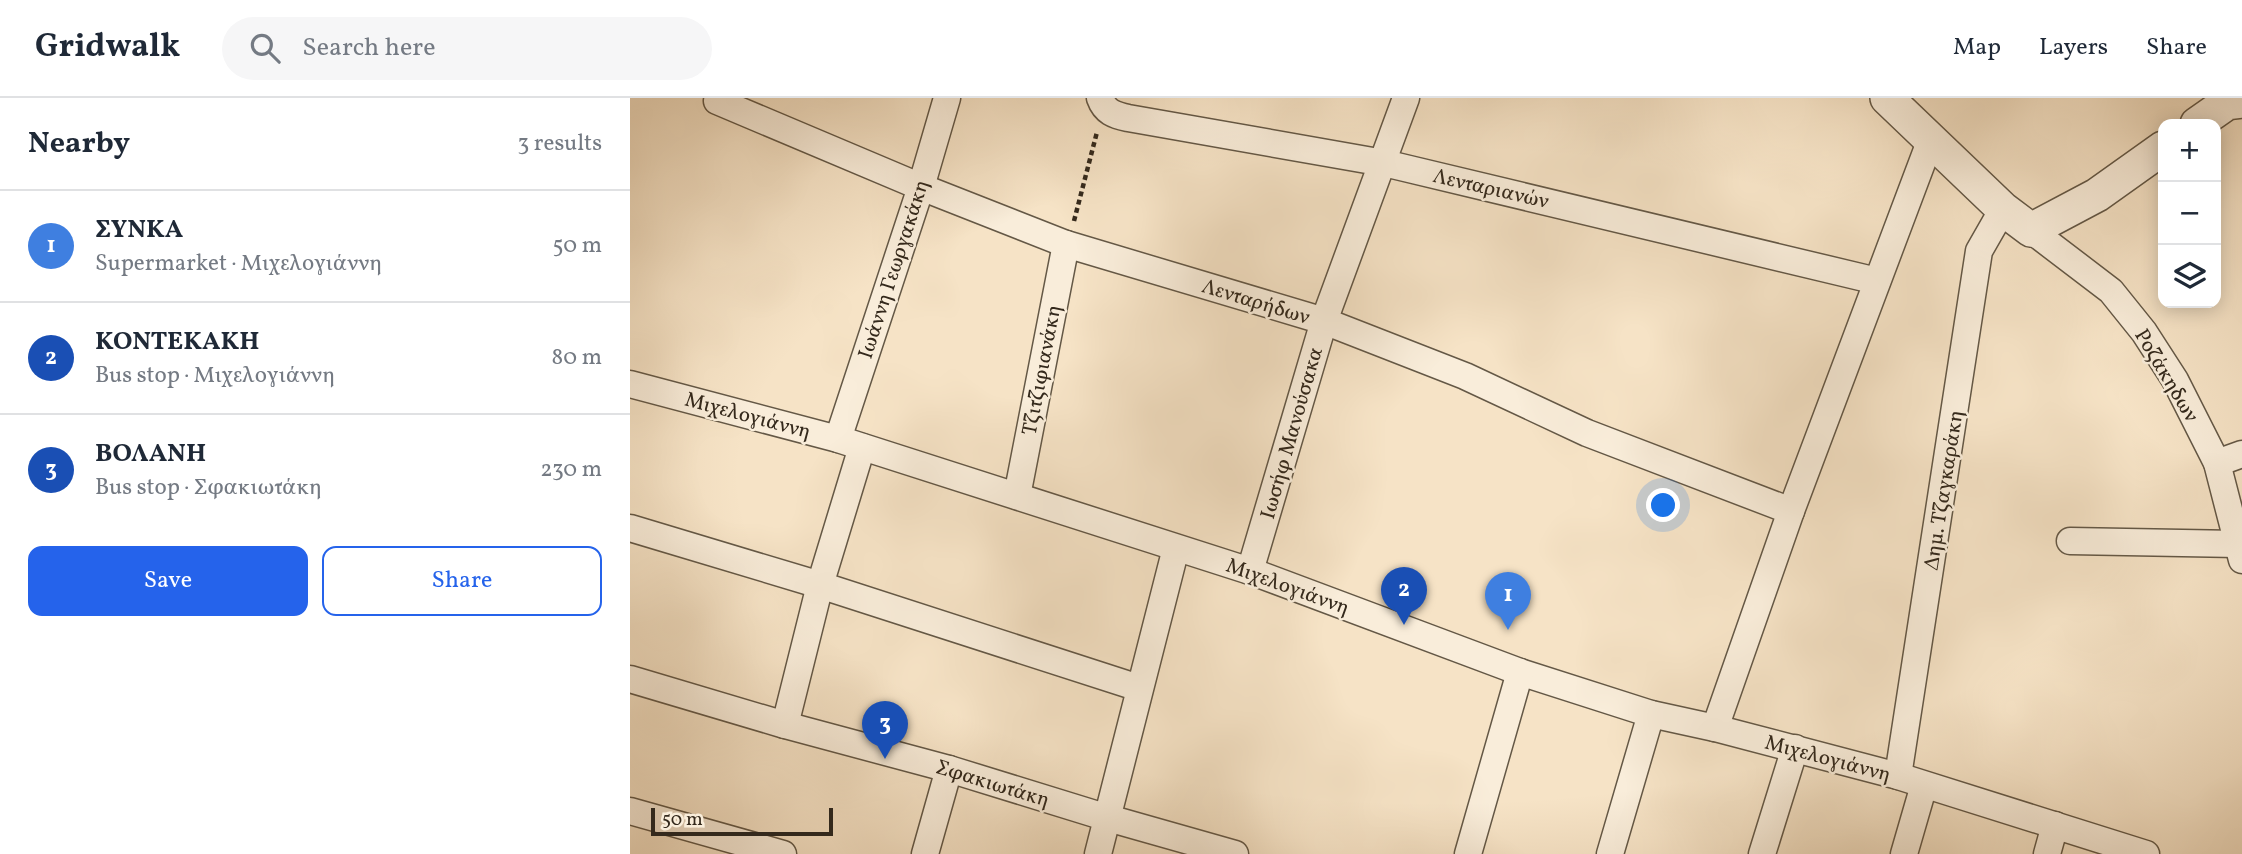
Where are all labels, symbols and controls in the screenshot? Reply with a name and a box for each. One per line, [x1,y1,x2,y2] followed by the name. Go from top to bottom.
[222,17,712,80] search box
[35,25,180,71] text: Gridwalk
[246,29,284,67] icon: search
[302,30,436,66] text: Search here
[1953,31,2001,65] text: Map
[2039,31,2108,65] text: Layers
[2146,31,2207,65] text: Share
[2158,119,2221,308] map controls
[2158,119,2221,182] button: +
[28,123,130,165] text: Nearby
[517,128,602,160] text: 3 results
[1430,162,1551,217] street label: Λενταριανών
[852,176,937,363] street label: Ιωάννη Γεωργακάκη
[2158,182,2221,245] button: −
[95,212,183,248] text: ΣΥΝΚΑ
[46,230,56,262] text: 1
[553,230,602,262] text: 50 m
[2158,245,2221,308] button: layers
[95,248,382,280] text: Supermarket · Μιχελογιάννη
[1198,272,1313,333] street label: Λενταρήδων
[1016,303,1069,438] street label: Τζιτζιφιανάκη
[95,324,260,360] text: ΚΟΝΤΕΚΑΚΗ
[2126,324,2205,428] street label: Ροζάκηδων
[45,342,57,374] text: 2
[552,342,602,374] text: 80 m
[1254,344,1331,523] street label: Ιωσήφ Μανούσακα
[95,360,335,392] text: Bus stop · Μιχελογιάννη
[681,386,814,447] street label: Μιχελογιάννη
[1918,408,1971,572] street label: Δημ. Τζαγκαράκη
[95,436,206,472] text: ΒΟΛΑΝΗ
[45,454,57,486] text: 3
[540,454,602,486] text: 230 m
[95,472,322,504] text: Bus stop · Σφακιωτάκη
[1646,488,1680,522] your location
[28,546,308,616] button: Save
[322,546,602,616] button: Share
[1222,552,1353,623] street label: Μιχελογιάννη
[1381,567,1427,625] pin: 2
[1485,572,1531,630] pin: 1
[862,701,908,759] pin: 3
[1761,729,1894,790] street label: Μιχελογιάννη
[932,753,1053,815] street label: Σφακιωτάκη
[651,805,833,837] scale bar
[662,807,703,833] text: 50 m

